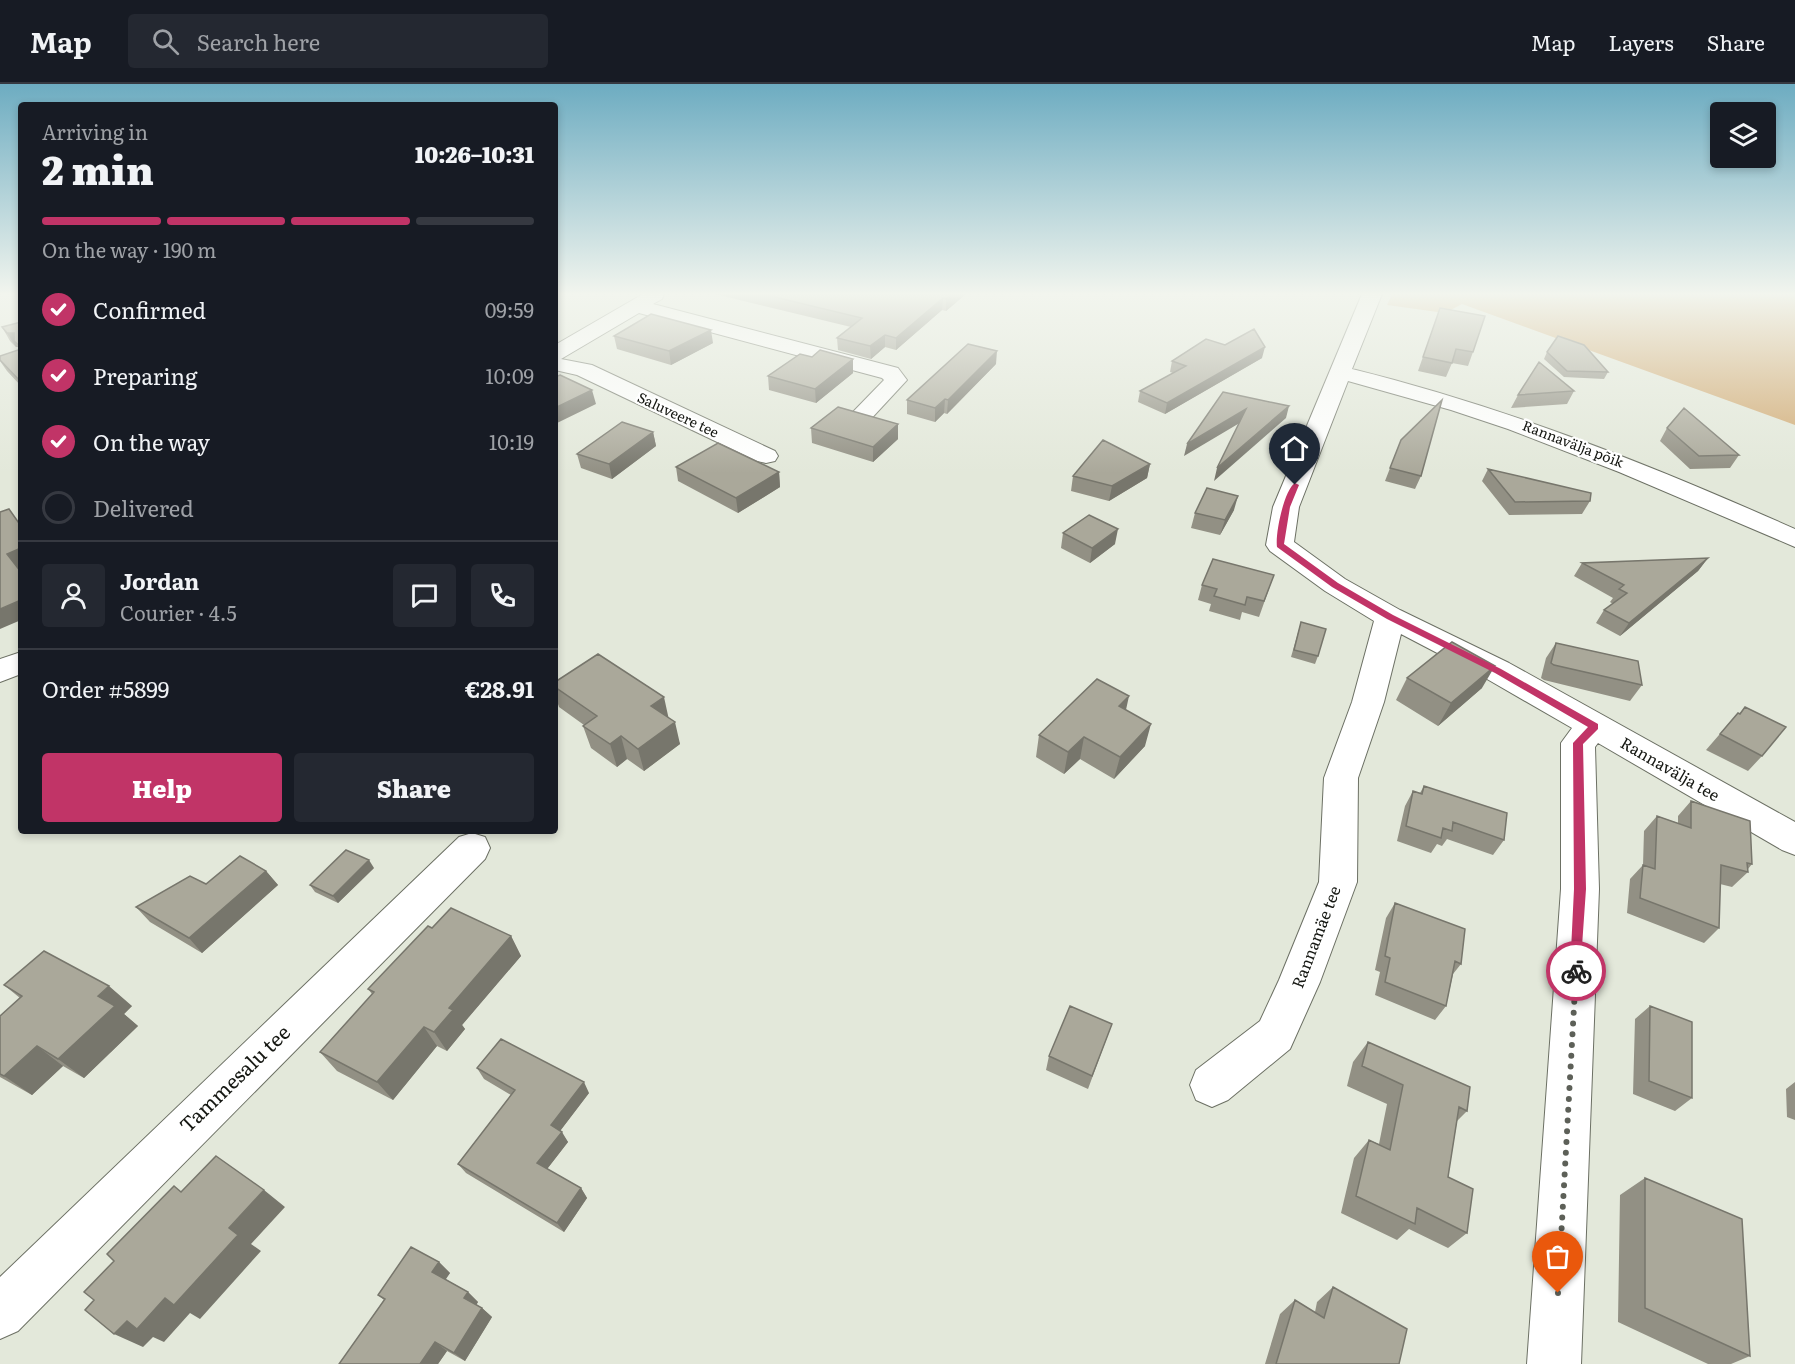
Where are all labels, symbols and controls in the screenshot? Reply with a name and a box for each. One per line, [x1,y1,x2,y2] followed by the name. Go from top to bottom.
[128,14,548,68] search box
[30,20,92,62] text: Map
[149,25,182,58] icon: search
[197,25,320,58] text: Search here
[1531,26,1576,57] text: Map
[1609,26,1674,57] text: Layers
[1707,26,1765,57] text: Share
[1710,102,1776,168] map controls
[1710,102,1776,168] button: layers
[42,116,148,146] text: Arriving in
[415,137,534,170] text: 10:26–10:31
[42,139,154,197] text: 2 min
[42,234,216,264] text: On the way · 190 m
[42,293,75,326] icon: check
[93,293,206,326] text: Confirmed
[485,294,534,324] text: 09:59
[42,359,75,392] icon: check
[93,359,197,392] text: Preparing
[486,360,534,390] text: 10:09
[634,386,722,442] street label: Saluveere tee
[1520,415,1627,472] street label: Rannavälja põik
[1269,423,1320,485] pin
[42,425,75,458] icon: check
[93,425,210,458] text: On the way
[489,426,534,456] text: 10:19
[1278,432,1311,465] icon: home
[93,491,194,524] text: Delivered
[42,564,105,627] button: person
[120,564,199,597] text: Jordan
[393,564,456,627] button: chat
[471,564,534,627] button: phone
[120,597,237,627] text: Courier · 4.5
[42,672,169,705] text: Order #5899
[465,672,534,705] text: €28.91
[1616,730,1725,806] street label: Rannavälja tee
[42,753,282,822] button: Help
[294,753,534,822] button: Share
[1285,882,1346,991] street label: Rannamäe tee
[1546,941,1606,1001] courier
[1560,955,1593,988] icon: bike
[171,1017,296,1138] street label: Tammesalu tee
[1532,1231,1583,1293] pin
[1541,1240,1574,1273] icon: bag

